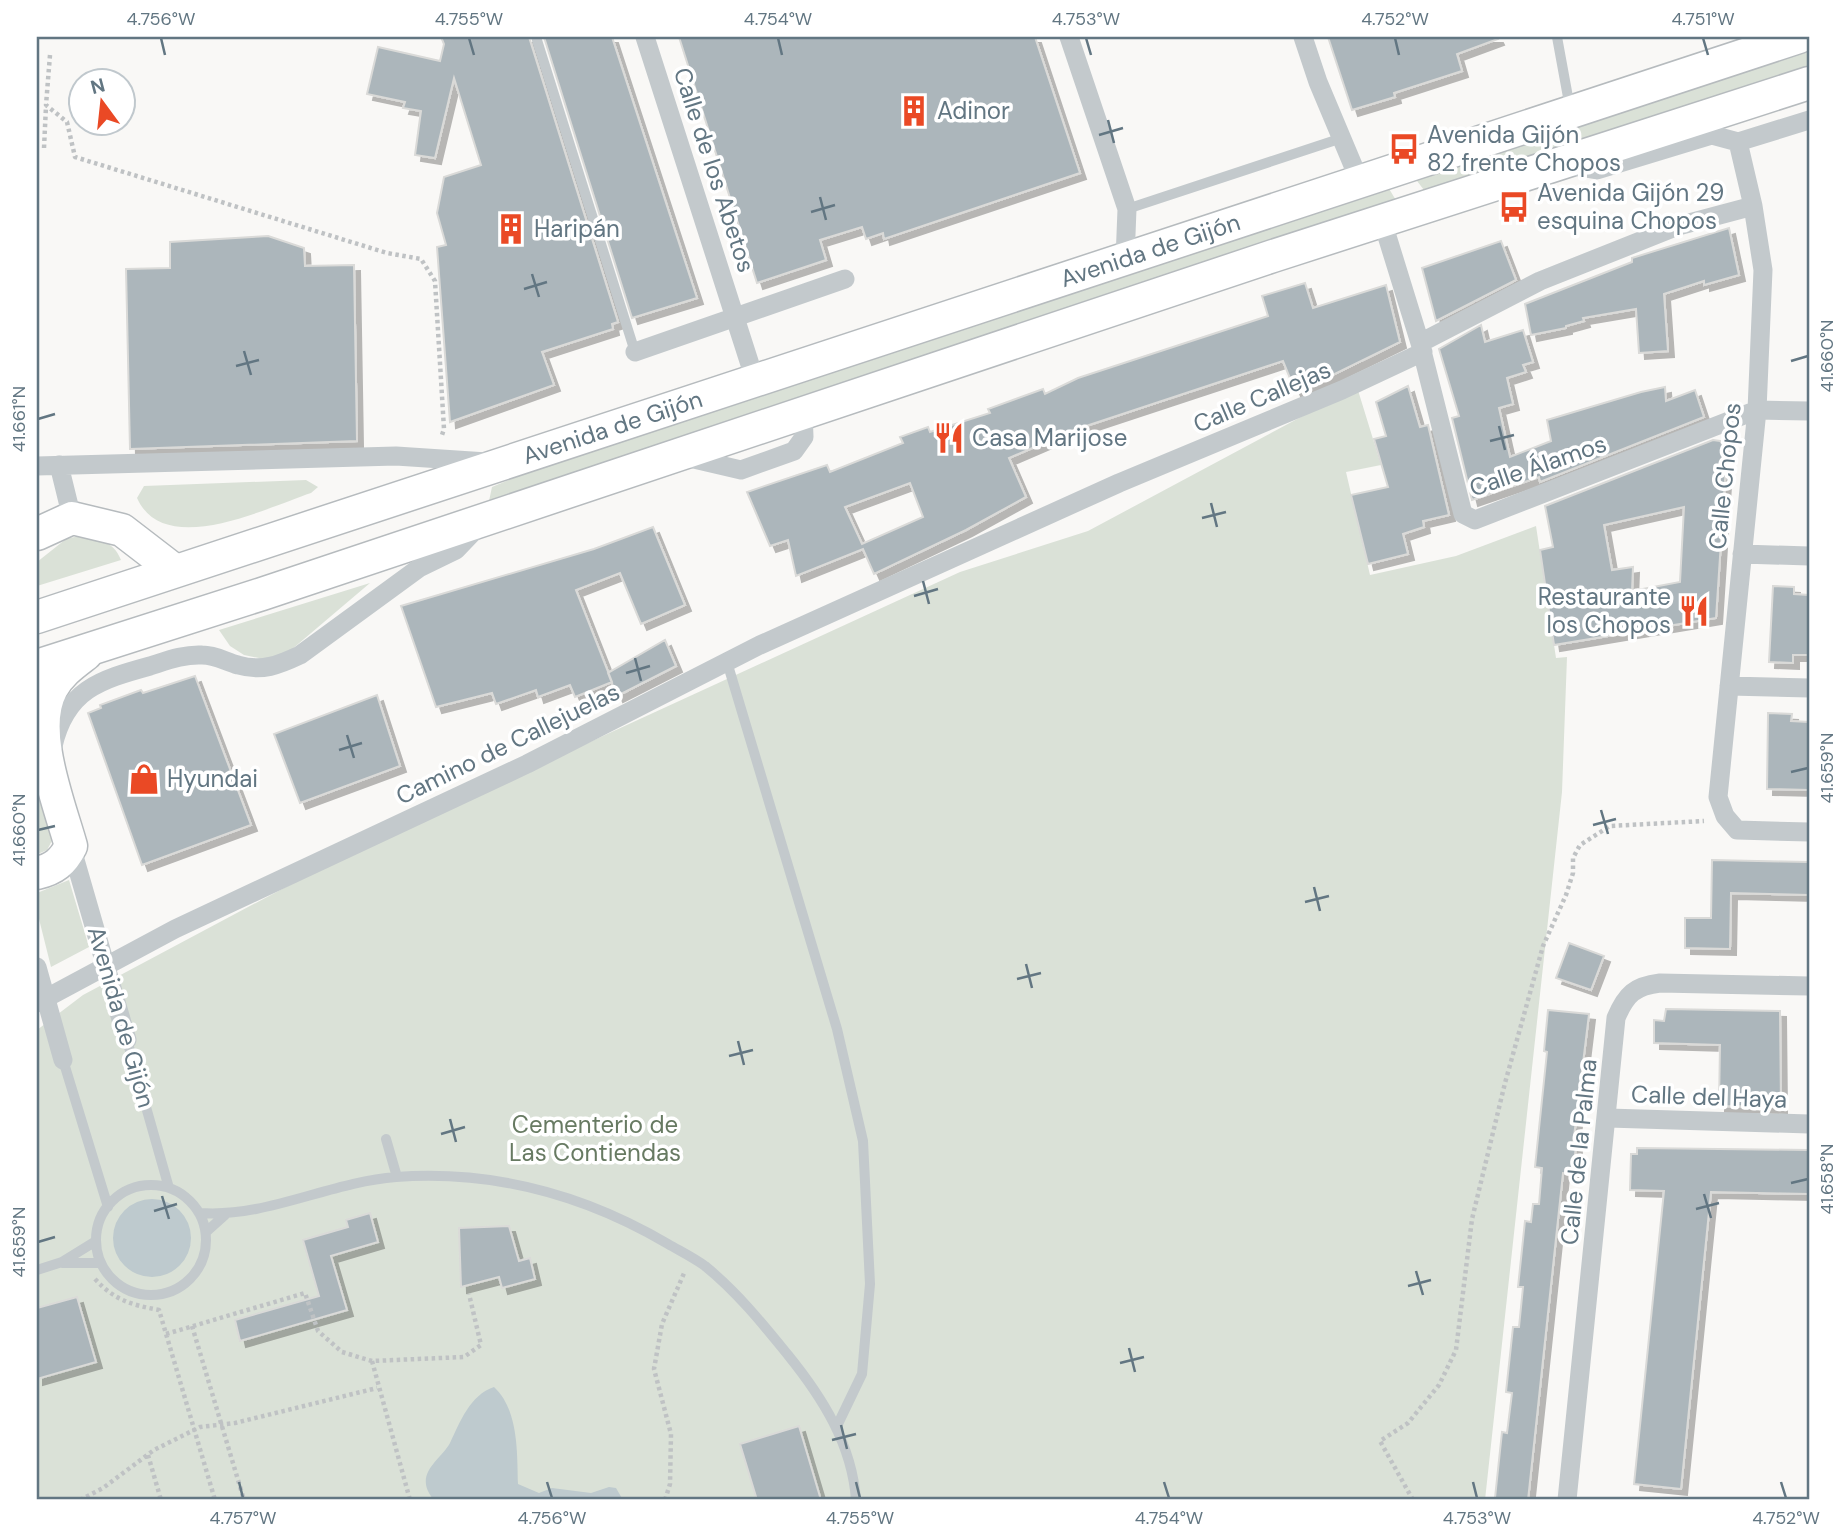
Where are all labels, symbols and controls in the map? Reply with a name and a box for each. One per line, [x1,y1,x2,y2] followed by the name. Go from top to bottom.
[127,7,195,31] text: 4.756°W
[435,7,503,31] text: 4.755°W
[744,7,812,31] text: 4.754°W
[1052,7,1120,31] text: 4.753°W
[1361,7,1429,31] text: 4.752°W
[1671,7,1735,31] text: 4.751°W
[667,63,762,276] street label: Calle de los Abetos
[66,66,136,136] north arrow
[88,72,108,100] text: N
[897,94,931,128] building icon: Adinor
[937,95,1010,126] place label: Adinor
[1427,119,1621,178] place label: Avenida Gijón 82 frente Chopos
[1387,132,1421,166] bus stop icon: Avenida Gijón 82 frente Chopos
[1537,177,1724,236] place label: Avenida Gijón 29 esquina Chopos
[1497,190,1531,224] bus stop icon: Avenida Gijón 29 esquina Chopos
[1056,206,1244,294] street label: Avenida de Gijón
[494,212,528,246] building icon: Haripán
[534,213,620,244] place label: Haripán
[1815,319,1839,393] text: 41.660°N
[1188,354,1335,439] street label: Calle Callejas
[519,383,706,471] street label: Avenida de Gijón
[7,386,31,452] text: 41.661°N
[1701,401,1748,551] street label: Calle Chopos
[932,421,966,455] restaurant icon: Casa Marijose
[972,422,1127,453] place label: Casa Marijose
[1465,428,1610,503] street label: Calle Álamos
[1538,581,1671,640] place label: Restaurante los Chopos
[1677,594,1711,628] restaurant icon: Restaurante los Chopos
[391,676,625,811] street label: Camino de Callejuelas
[1815,733,1839,803] text: 41.659°N
[127,762,161,796] shop icon: Hyundai
[167,763,258,794] place label: Hyundai
[7,793,31,867] text: 41.660°N
[81,923,162,1111] street label: Avenida de Gijón
[1553,1057,1604,1247] street label: Calle de la Palma
[1630,1078,1788,1115] street label: Calle del Haya
[509,1109,681,1168] park label: Cementerio de Las Contiendas
[1815,1143,1839,1215] text: 41.658°N
[7,1207,31,1277] text: 41.659°N
[210,1506,276,1530] text: 4.757°W
[518,1506,586,1530] text: 4.756°W
[826,1506,894,1530] text: 4.755°W
[1135,1506,1203,1530] text: 4.754°W
[1443,1506,1511,1530] text: 4.753°W
[1752,1506,1820,1530] text: 4.752°W

